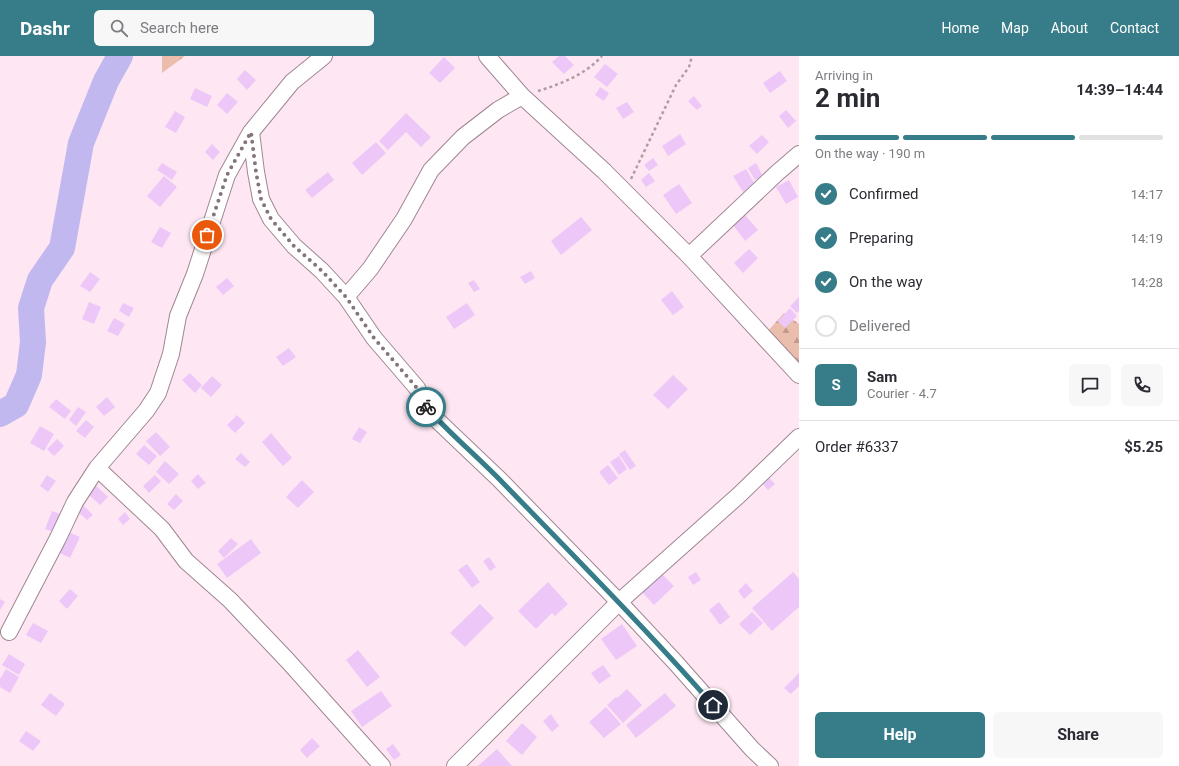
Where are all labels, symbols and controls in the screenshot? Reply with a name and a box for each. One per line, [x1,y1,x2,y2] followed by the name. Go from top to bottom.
[94,10,374,46] search box
[20,17,70,40] text: Dashr
[108,17,130,39] icon: search
[140,19,219,37] text: Search here
[941,20,979,36] text: Home
[1001,20,1029,36] text: Map
[1051,20,1088,36] text: About
[1110,20,1159,36] text: Contact
[815,68,873,83] text: Arriving in
[1076,81,1163,99] text: 14:39–14:44
[815,83,880,113] text: 2 min
[815,146,925,161] text: On the way · 190 m
[815,183,837,205] icon: check
[849,185,919,203] text: Confirmed
[1131,187,1163,202] text: 14:17
[190,218,224,252] pin
[196,224,218,246] icon: bag
[815,227,837,249] icon: check
[849,229,913,247] text: Preparing
[1131,231,1163,246] text: 14:19
[815,271,837,293] icon: check
[849,273,923,291] text: On the way
[1131,275,1163,290] text: 14:28
[849,317,911,335] text: Delivered
[1069,364,1111,406] button: chat
[1121,364,1163,406] button: phone
[867,368,897,386] text: Sam
[831,376,841,394] text: S
[867,386,937,401] text: Courier · 4.7
[406,387,446,427] courier
[415,396,437,418] icon: bike
[815,438,898,456] text: Order #6337
[1124,438,1163,456] text: $5.25
[696,688,730,722] pin
[702,694,724,716] icon: home
[815,712,985,758] button: Help
[993,712,1163,758] button: Share

